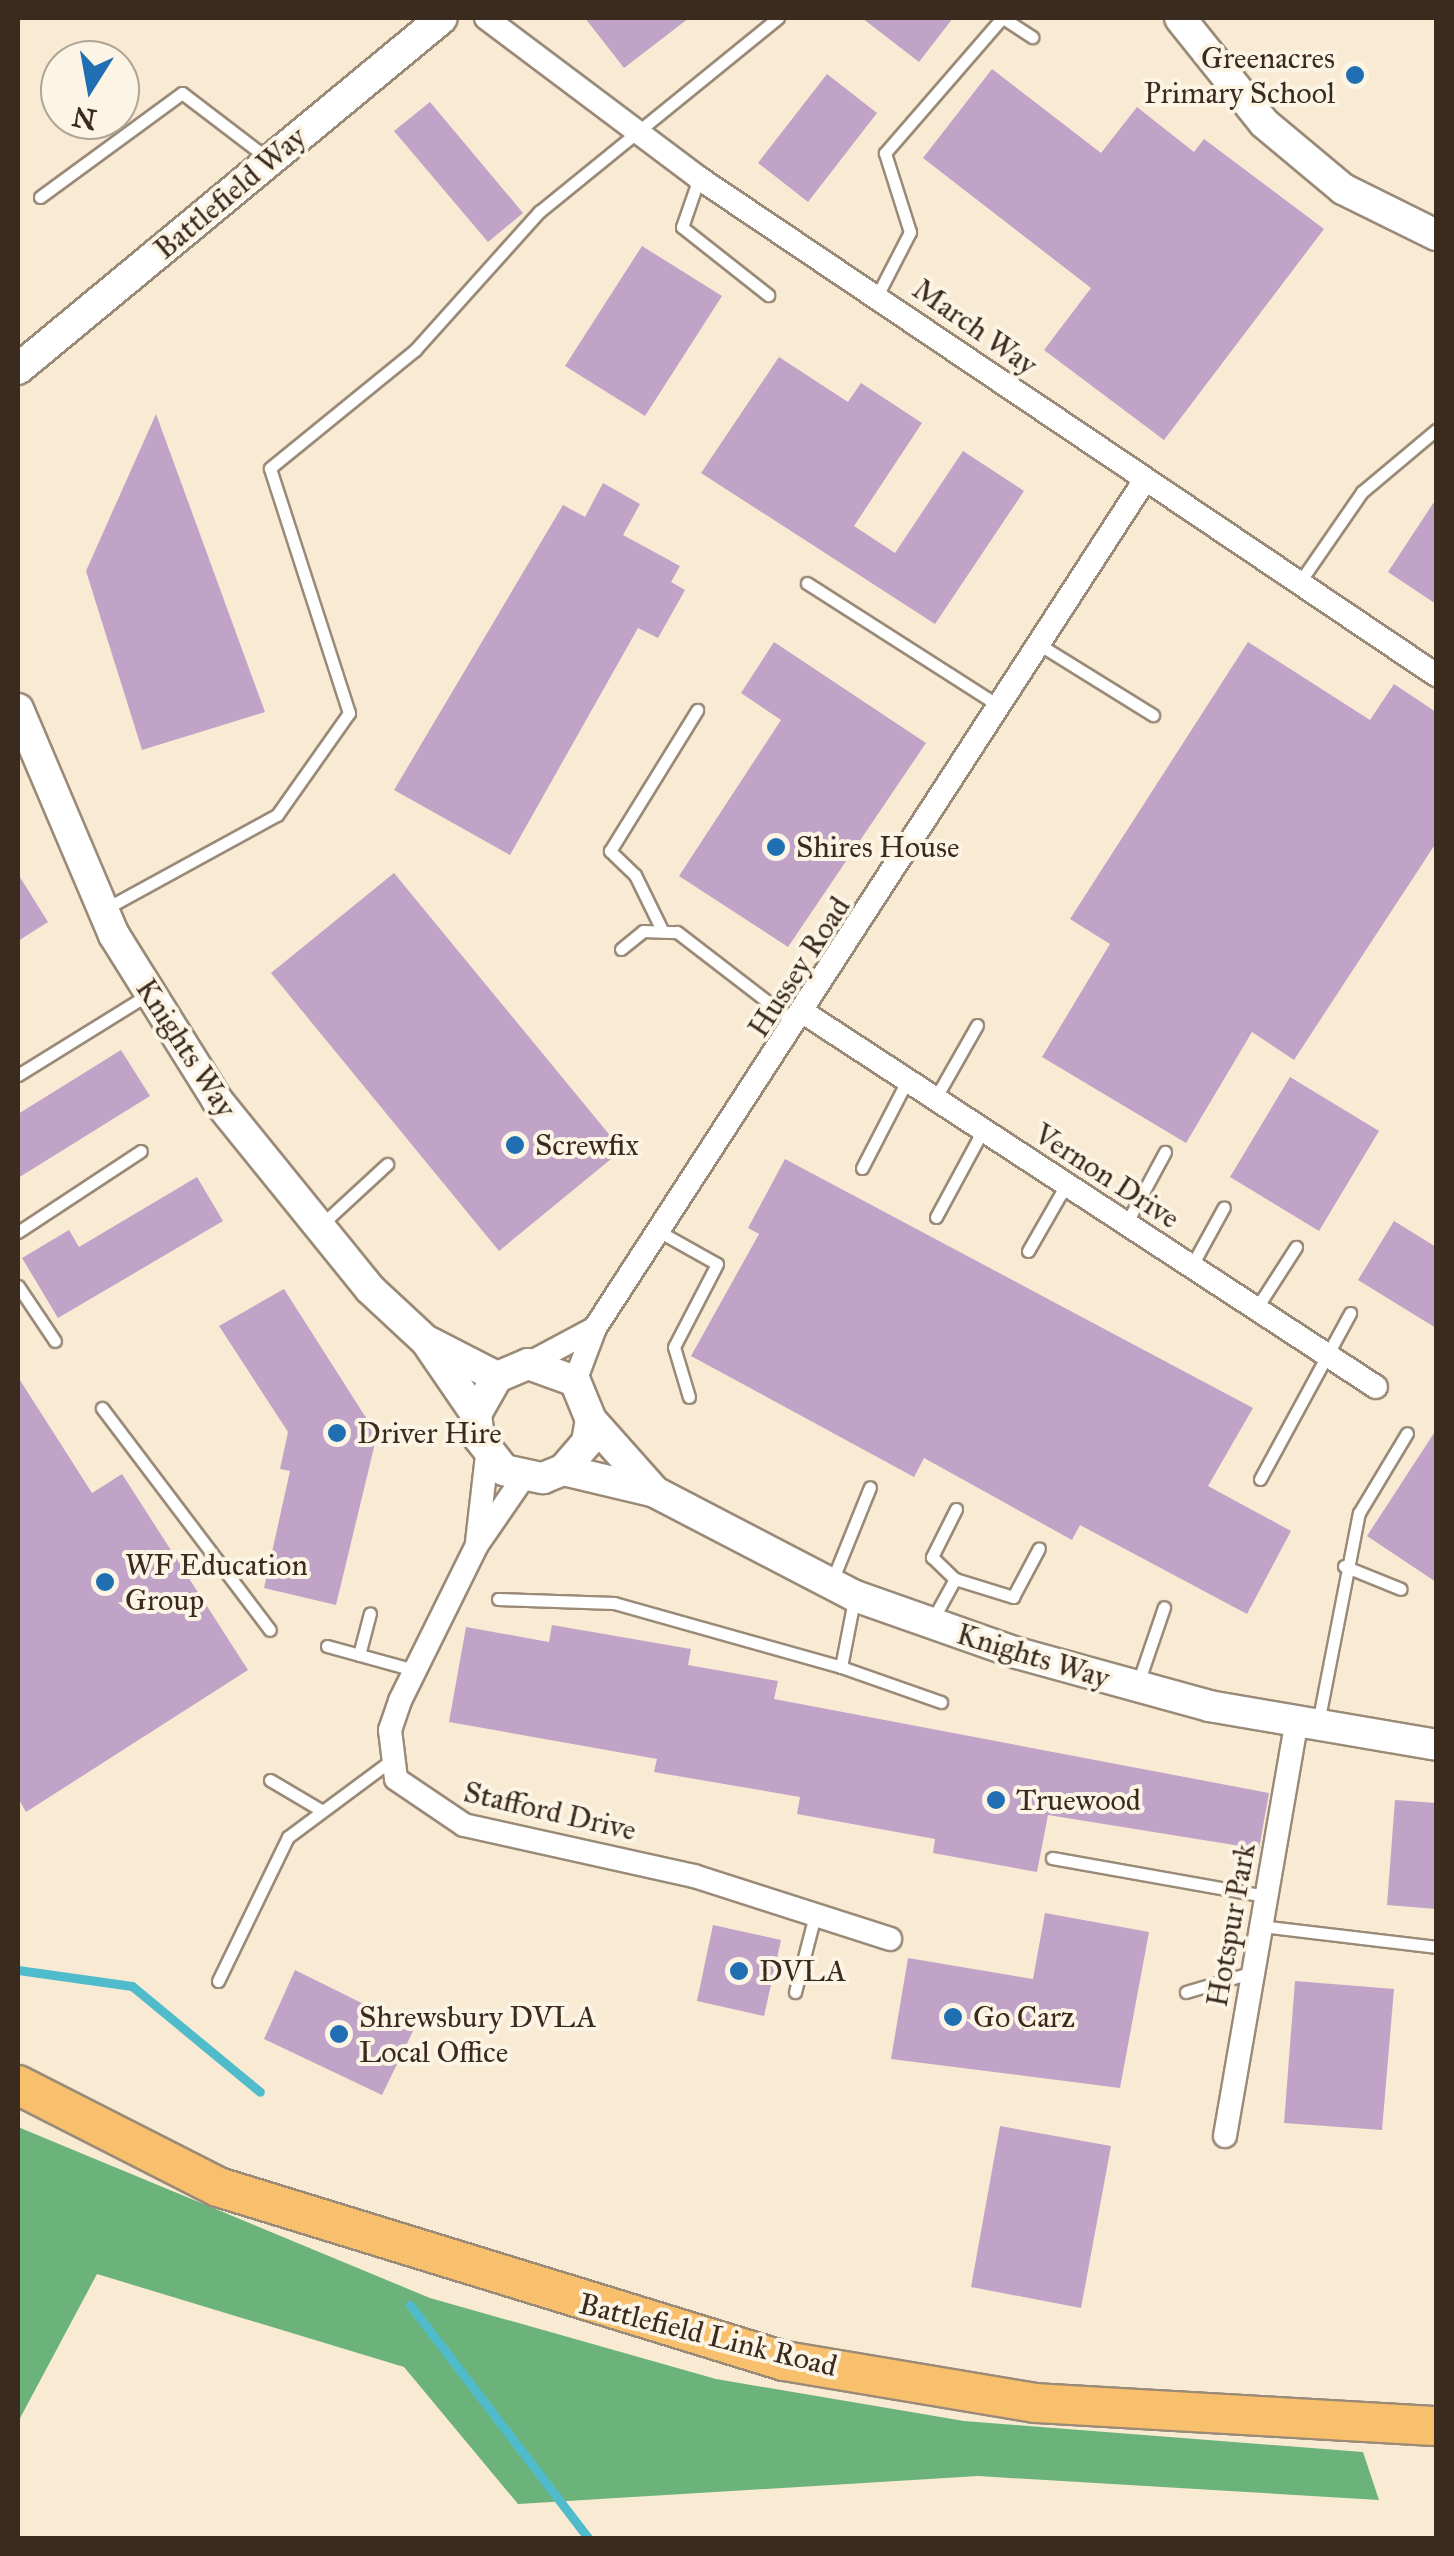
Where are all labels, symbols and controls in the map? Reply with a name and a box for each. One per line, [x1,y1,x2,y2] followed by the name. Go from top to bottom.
[40,40,140,140] north arrow
[1144,40,1335,110] place label: Greenacres Primary School
[1344,64,1366,86] marker: Greenacres Primary School
[70,99,100,137] text: N
[147,119,313,267] street label: Battlefield Way
[906,271,1044,383] street label: March Way
[796,829,959,865] place label: Shires House
[765,836,787,858] marker: Shires House
[740,890,858,1044] street label: Hussey Road
[128,972,244,1124] street label: Knights Way
[1028,1116,1186,1236] street label: Vernon Drive
[535,1127,639,1163] place label: Screwfix
[504,1134,526,1156] marker: Screwfix
[357,1415,502,1451] place label: Driver Hire
[326,1422,348,1444] marker: Driver Hire
[125,1547,308,1618] place label: WF Education Group
[94,1571,116,1593] marker: WF Education Group
[952,1616,1114,1696] street label: Knights Way
[460,1774,640,1848] street label: Stafford Drive
[1016,1782,1141,1818] place label: Truewood
[985,1789,1007,1811] marker: Truewood
[1199,1840,1263,2010] street label: Hotspur Park
[759,1953,846,1989] place label: DVLA
[728,1960,750,1982] marker: DVLA
[359,1999,596,2070] place label: Shrewsbury DVLA Local Office
[973,1999,1075,2035] place label: Go Carz
[942,2006,964,2028] marker: Go Carz
[328,2023,350,2045] marker: Shrewsbury DVLA Local Office
[575,2286,841,2384] street label: Battlefield Link Road

